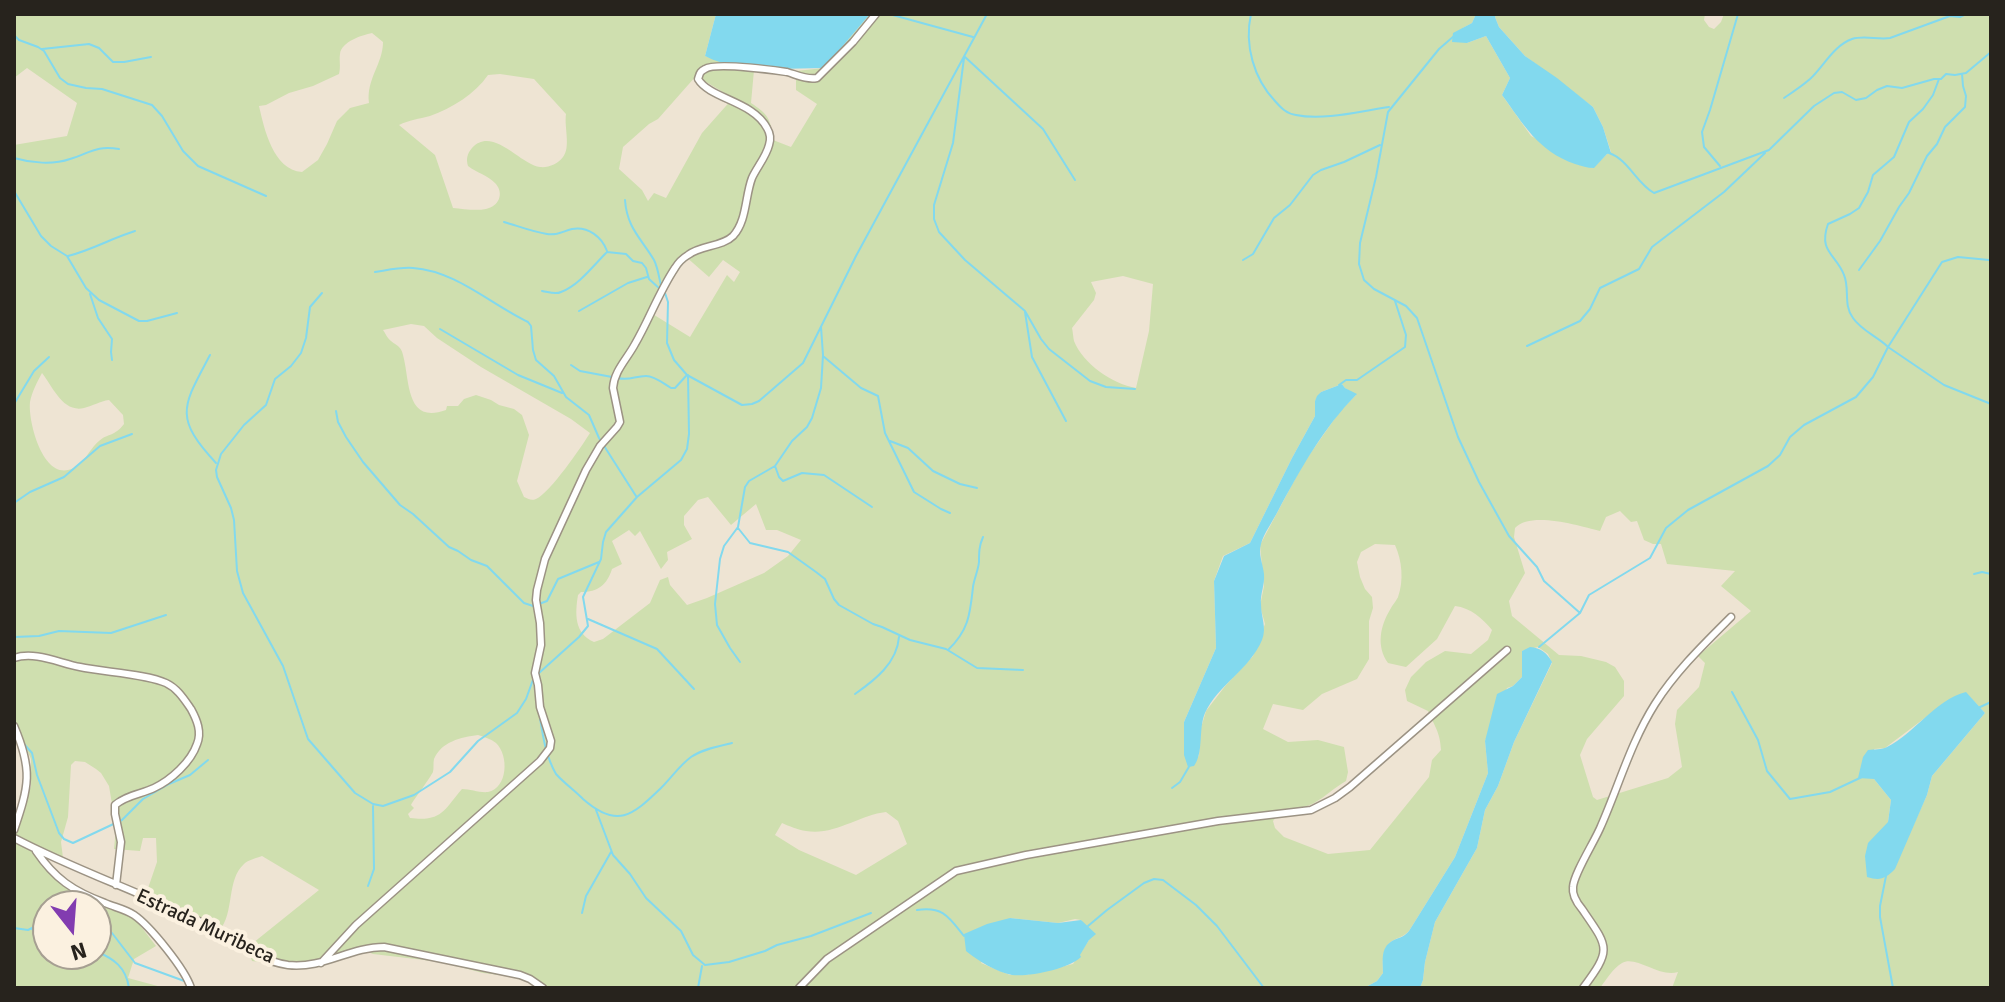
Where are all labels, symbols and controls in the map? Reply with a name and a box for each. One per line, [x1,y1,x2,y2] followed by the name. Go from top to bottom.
[132,884,278,970] street label: Estrada Muribeca
[32,890,112,970] north arrow
[67,936,90,967] text: N

